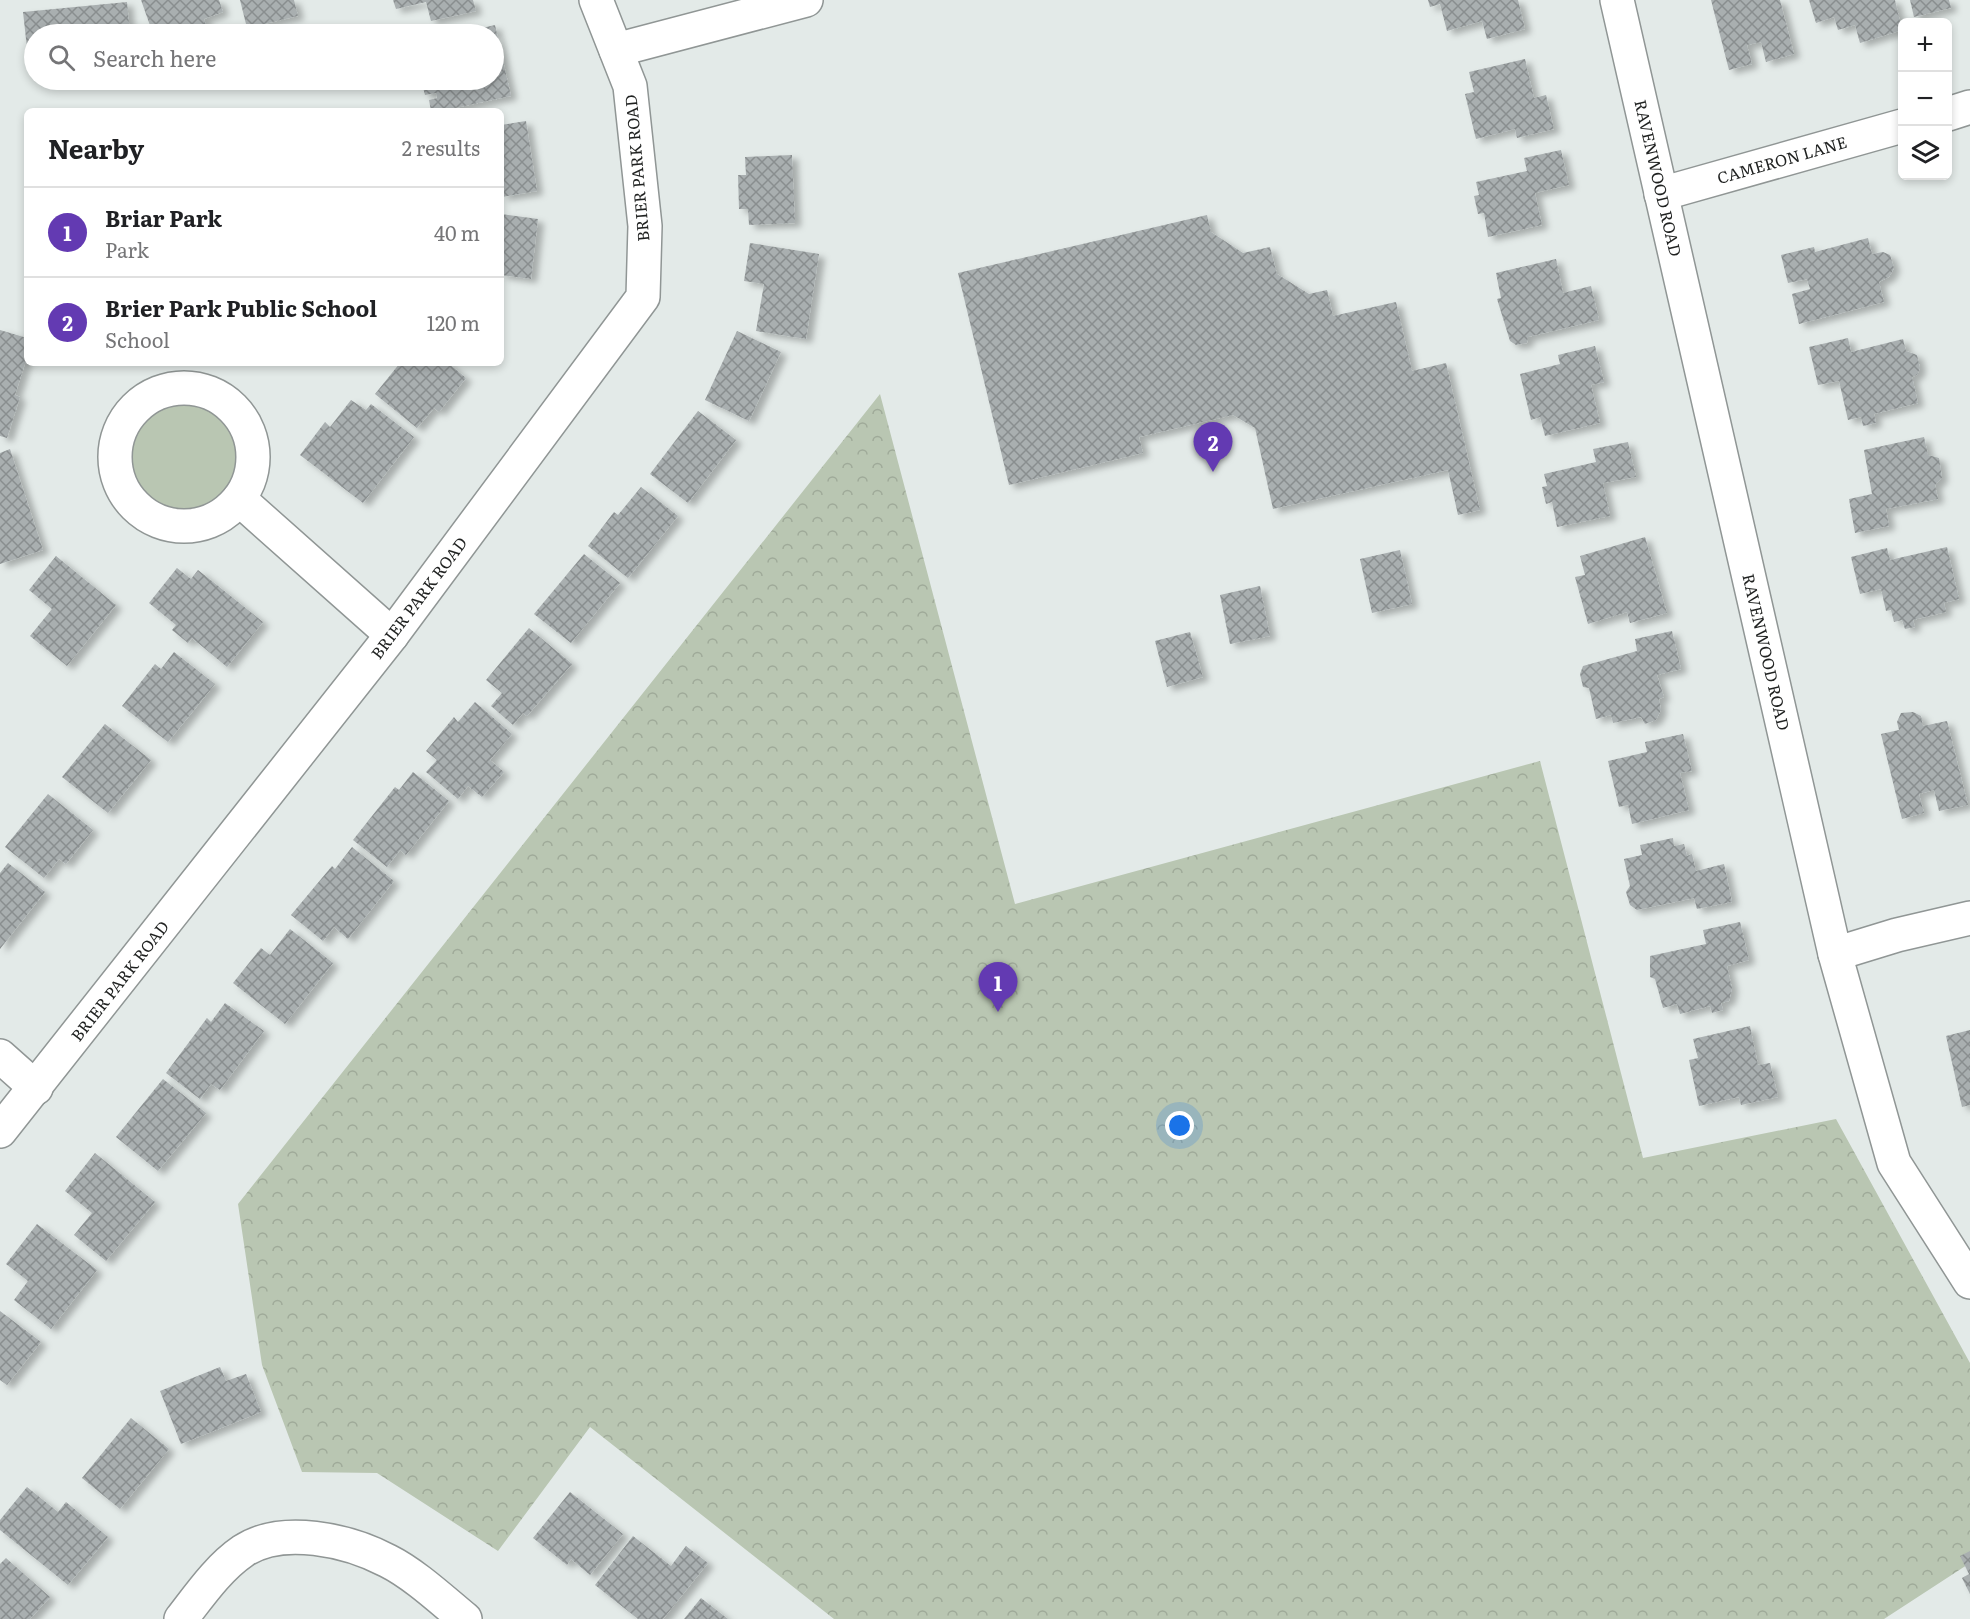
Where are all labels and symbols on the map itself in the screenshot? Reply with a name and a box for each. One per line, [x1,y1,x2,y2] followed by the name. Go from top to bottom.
[618,94,654,243] street label: BRIER PARK ROAD
[1629,97,1689,259] street label: RAVENWOOD ROAD
[1714,129,1850,189] street label: CAMERON LANE
[1194,422,1232,472] pin: 2
[364,531,472,663] street label: BRIER PARK ROAD
[1737,571,1797,733] street label: RAVENWOOD ROAD
[64,915,174,1046] street label: BRIER PARK ROAD
[978,962,1018,1012] pin: 1
[1165,1111,1194,1140] your location

